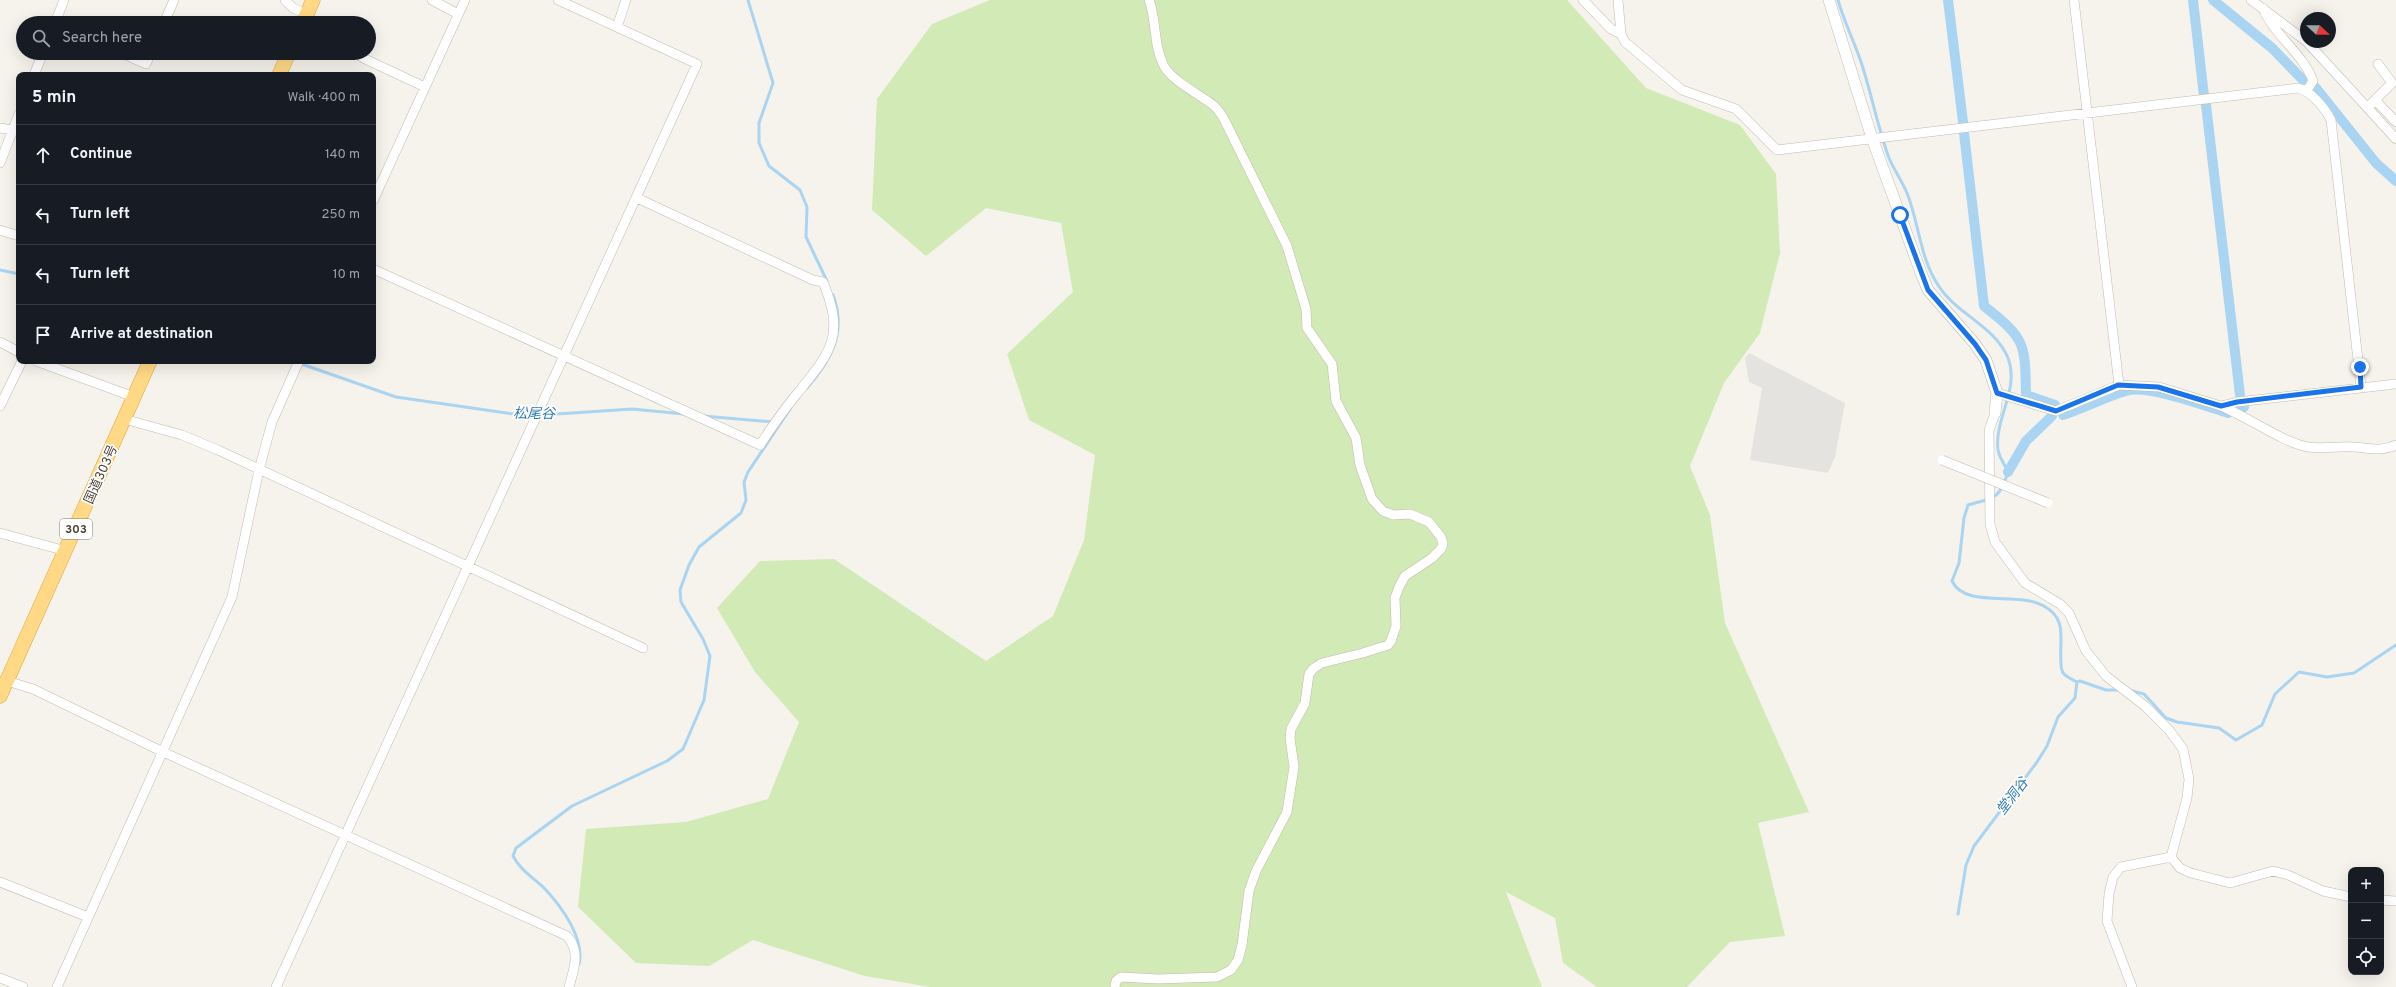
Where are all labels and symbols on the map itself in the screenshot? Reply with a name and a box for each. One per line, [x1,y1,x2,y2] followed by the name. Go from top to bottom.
[2300,12,2336,48] north arrow
[1891,206,1909,224] route start
[2351,358,2369,376] route end
[513,406,556,423] water label: 松尾谷
[82,443,122,507] street label: 国道303号
[60,519,92,539] road number: 303
[1994,774,2033,819] water label: 堂洞谷

